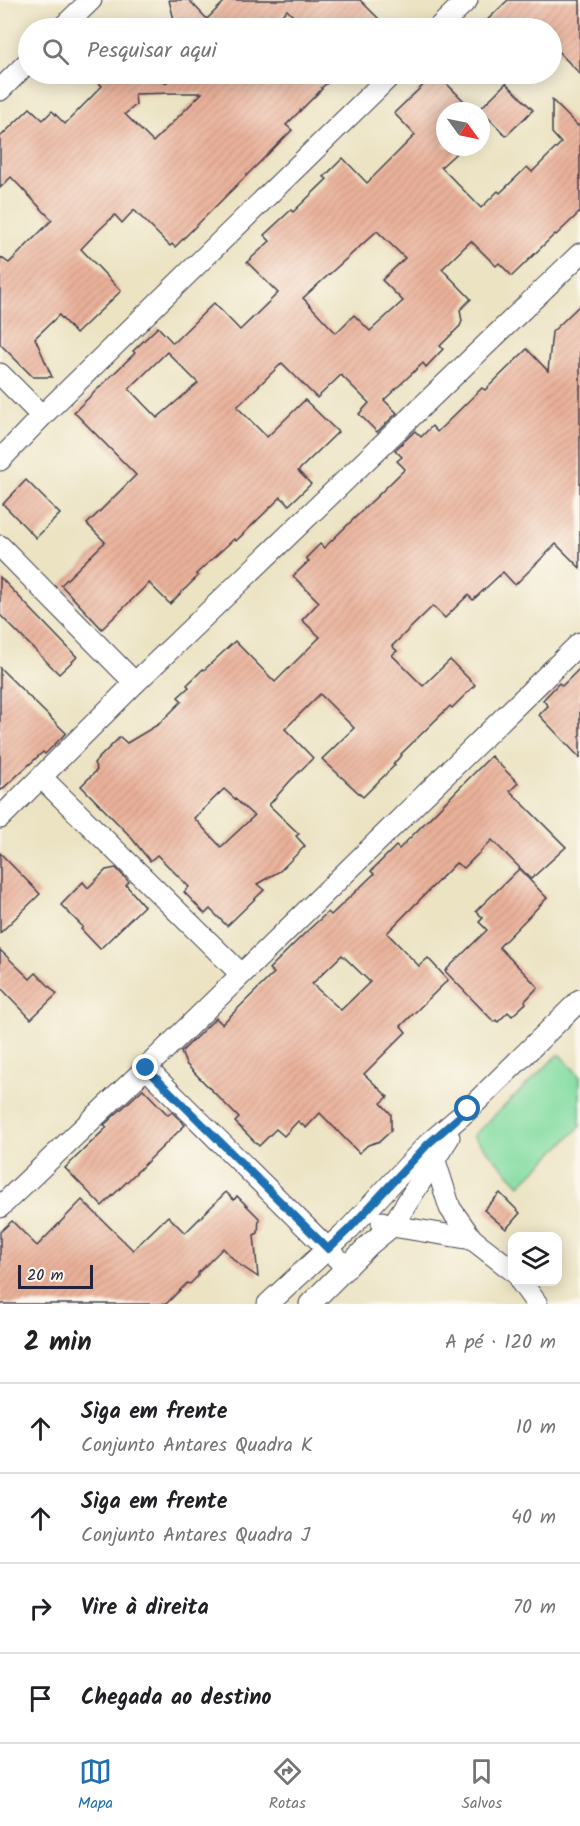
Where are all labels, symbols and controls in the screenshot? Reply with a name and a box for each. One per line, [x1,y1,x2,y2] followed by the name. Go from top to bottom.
[18,18,562,84] search box
[87,34,217,69] text: Pesquisar aqui
[39,35,72,68] icon: search
[436,102,490,156] north arrow
[132,1054,158,1080] route end
[454,1095,480,1121] route start
[508,1232,562,1286] map controls
[508,1232,562,1286] button: layers
[18,1262,93,1290] scale bar
[27,1263,63,1288] text: 20 m
[24,1322,92,1364] text: 2 min
[445,1327,556,1359] text: A pé · 120 m
[81,1395,227,1430] text: Siga em frente
[24,1412,57,1445] icon: ahead
[516,1412,556,1444] text: 10 m
[81,1430,313,1462] text: Conjunto Antares Quadra K
[81,1485,227,1520] text: Siga em frente
[24,1502,57,1535] icon: ahead
[511,1502,556,1534] text: 40 m
[81,1520,310,1552] text: Conjunto Antares Quadra J
[81,1591,209,1626] text: Vire à direita
[24,1592,57,1625] icon: right
[513,1592,556,1624] text: 70 m
[81,1681,272,1716] text: Chegada ao destino
[24,1682,57,1715] icon: arrive
[78,1755,113,1816] tab: Mapa
[269,1755,306,1816] tab: Rotas
[461,1755,502,1816] tab: Salvos

